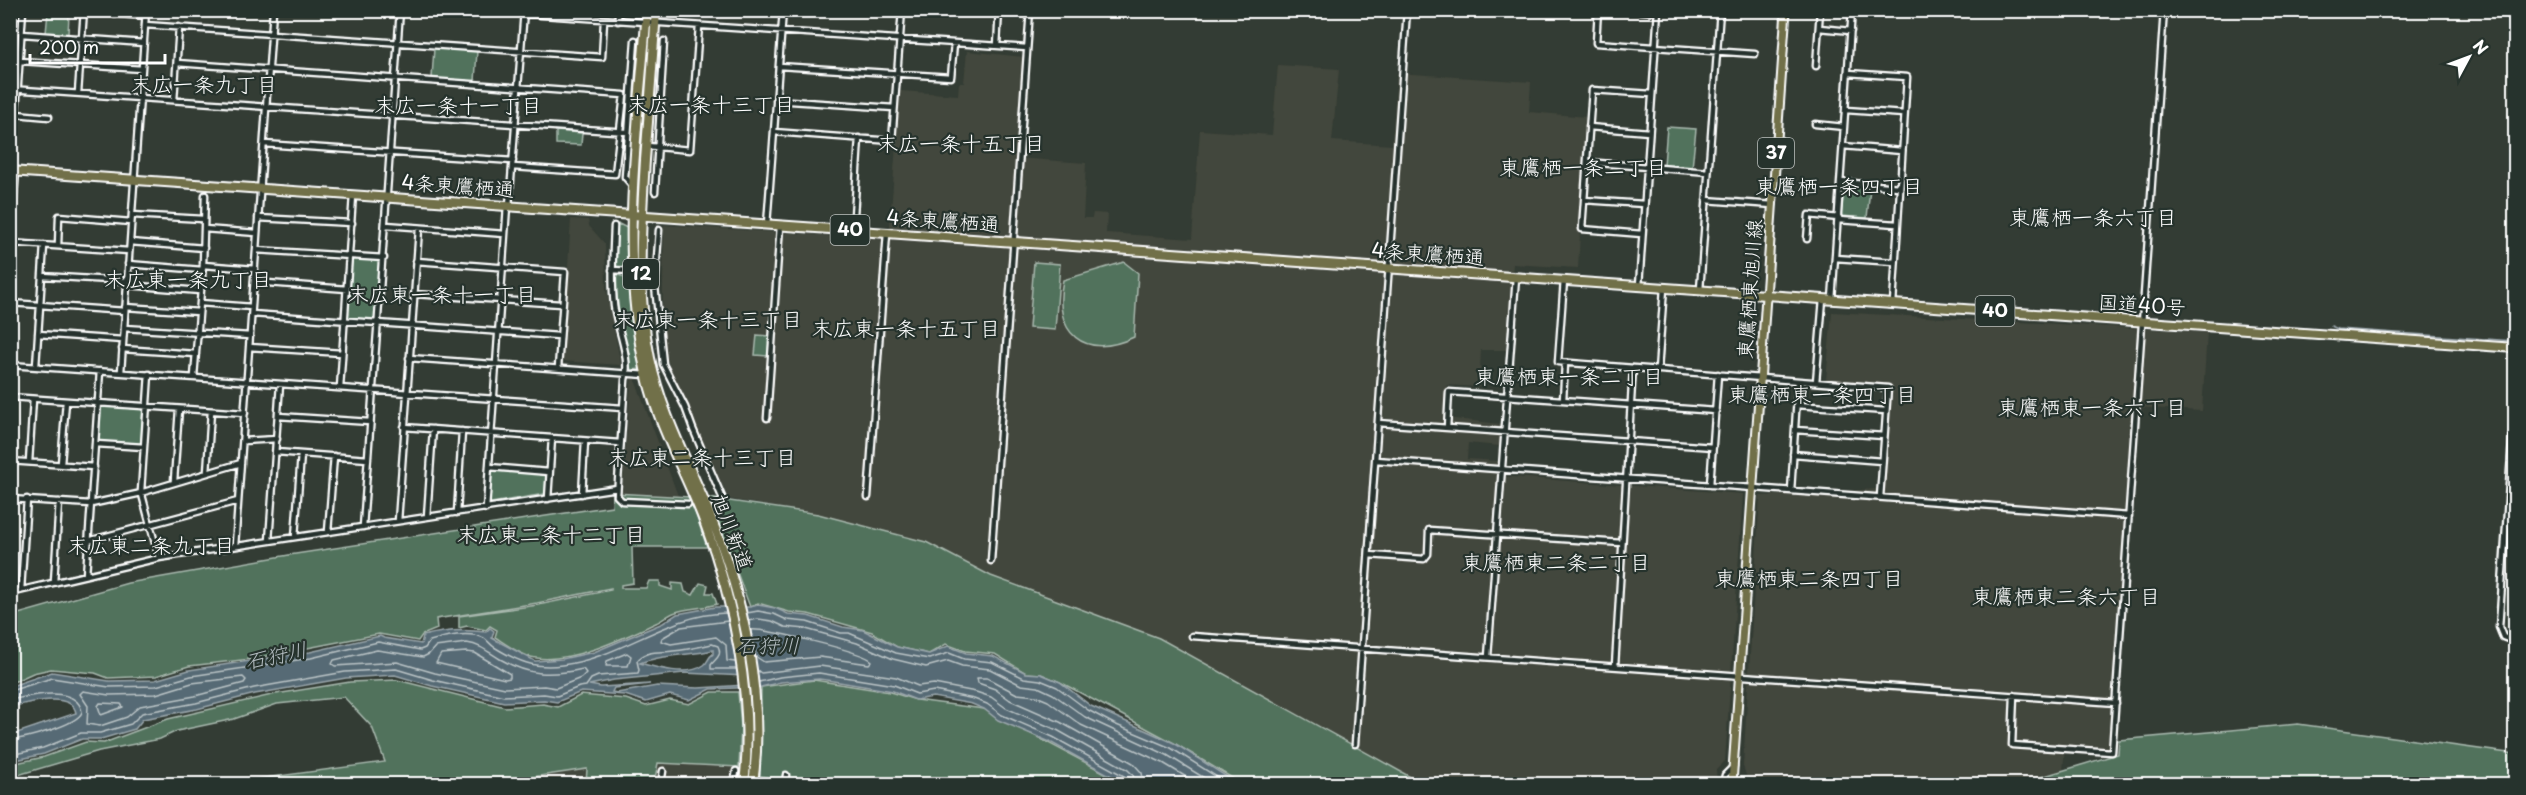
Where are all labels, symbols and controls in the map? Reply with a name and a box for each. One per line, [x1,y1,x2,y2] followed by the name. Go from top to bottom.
[30,27,165,65] scale bar
[2439,27,2499,87] north arrow
[39,33,99,60] text: 200 m
[2468,34,2494,59] text: N
[131,67,278,99] district label: 末広一条九丁目
[627,87,795,119] district label: 末広一条十三丁目
[374,88,542,120] district label: 末広一条十一丁目
[877,126,1045,158] district label: 末広一条十五丁目
[1758,138,1794,168] road number: 37
[1499,150,1667,182] district label: 東鷹栖一条二丁目
[401,166,516,204] street label: 4条東鷹栖通
[1755,169,1923,201] district label: 東鷹栖一条四丁目
[2009,200,2177,232] district label: 東鷹栖一条六丁目
[886,201,1001,239] street label: 4条東鷹栖通
[830,215,870,245] road number: 40
[1729,218,1769,360] street label: 東鷹栖東旭川線
[1371,234,1486,272] street label: 4条東鷹栖通
[623,259,659,289] road number: 12
[104,262,272,294] district label: 末広東一条九丁目
[348,277,537,309] district label: 末広東一条十一丁目
[2097,286,2187,322] street label: 国道40号
[1976,296,2014,326] road number: 40
[614,302,803,334] district label: 末広東一条十三丁目
[812,311,1001,343] district label: 末広東一条十五丁目
[1475,359,1664,391] district label: 東鷹栖東一条二丁目
[1728,377,1917,409] district label: 東鷹栖東一条四丁目
[1998,390,2187,422] district label: 東鷹栖東一条六丁目
[608,440,797,472] district label: 末広東二条十三丁目
[705,489,761,574] street label: 旭川新道
[457,517,646,549] district label: 末広東二条十二丁目
[67,528,235,560] district label: 末広東二条九丁目
[1462,545,1651,577] district label: 東鷹栖東二条二丁目
[1715,561,1904,593] district label: 東鷹栖東二条四丁目
[1972,579,2161,611] district label: 東鷹栖東二条六丁目
[737,628,800,660] water label: 石狩川
[241,632,310,676] water label: 石狩川

